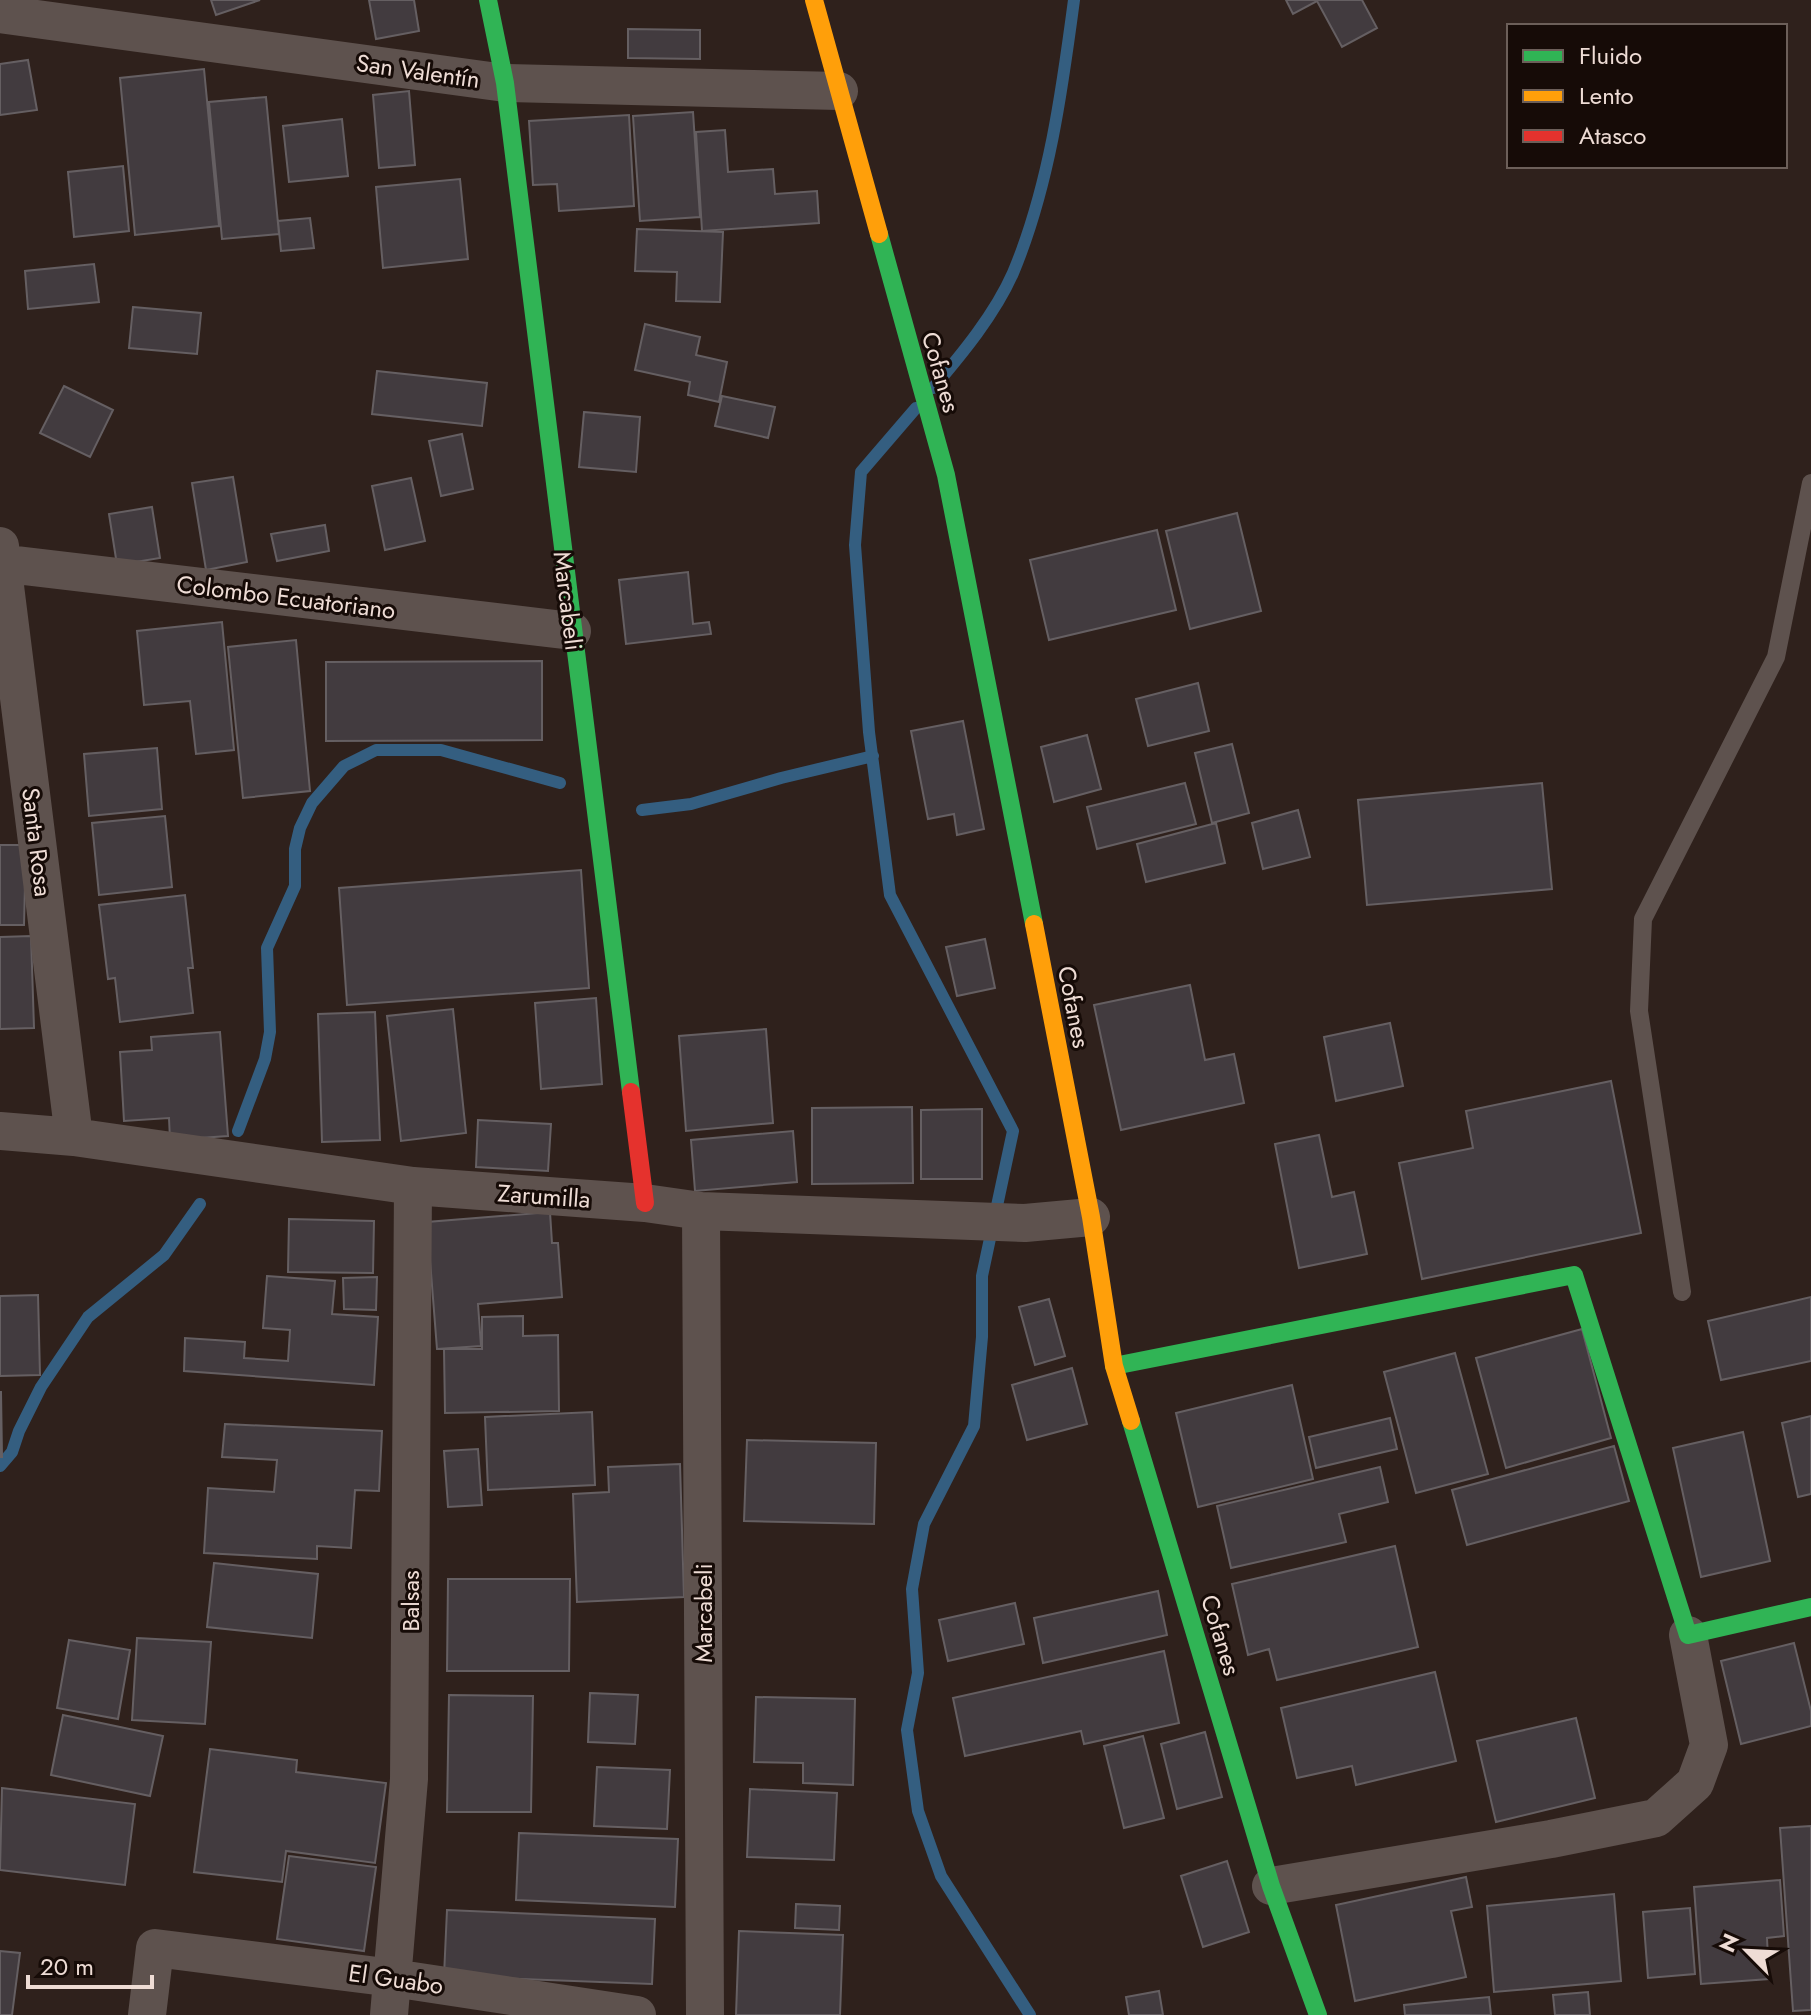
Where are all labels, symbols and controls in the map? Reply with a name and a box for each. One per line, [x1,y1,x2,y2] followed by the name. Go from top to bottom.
[1507,24,1787,168] legend
[1579,38,1642,73] text: Fluido
[354,45,482,97] street label: San Valentín
[1579,78,1634,113] text: Lento
[1579,118,1646,153] text: Atasco
[913,327,969,417] street label: Cofanes
[545,549,591,653] street label: Marcabeli
[175,566,397,628] street label: Colombo Ecuatoriano
[13,785,61,899] street label: Santa Rosa
[1049,963,1099,1051] street label: Cofanes
[496,1175,592,1217] street label: Zarumilla
[686,1563,721,1663] street label: Marcabeli
[393,1570,428,1632] street label: Balsas
[1192,1590,1250,1680] street label: Cofanes
[1707,1911,1787,1991] north arrow
[1711,1928,1747,1957] text: N
[28,1939,152,1989] scale bar
[40,1949,94,1984] text: 20 m
[346,1955,446,2003] street label: El Guabo

